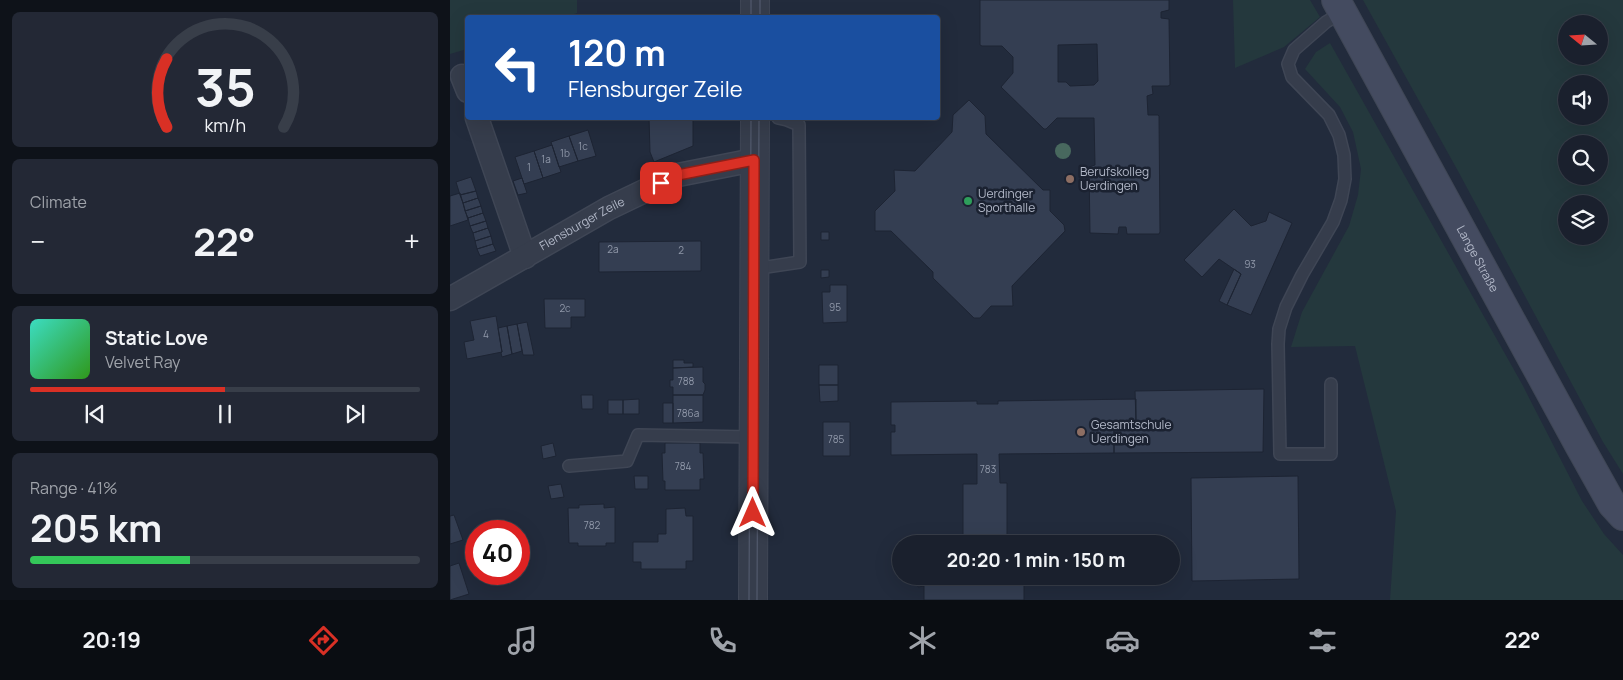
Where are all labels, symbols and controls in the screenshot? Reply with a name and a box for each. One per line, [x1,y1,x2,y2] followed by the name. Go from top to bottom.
[1558,15,1608,65] north arrow
[1558,15,1608,245] map controls
[568,29,666,77] text: 120 m
[485,35,550,100] icon: left
[195,51,255,122] text: 35
[568,74,743,104] text: Flensburger Zeile
[1558,75,1608,125] button: sound
[204,113,246,137] text: km/h
[1558,135,1608,185] button: search
[578,139,588,153] house number: 1c
[560,146,570,160] house number: 1b
[541,152,551,166] house number: 1a
[527,160,531,174] house number: 1
[640,162,682,204] pin
[1080,163,1149,194] place label: Berufskolleg Uerdingen
[647,169,675,197] icon: arrive
[1064,173,1076,185] marker: Berufskolleg Uerdingen
[978,185,1035,216] place label: Uerdinger Sporthalle
[30,191,87,213] text: Climate
[536,193,627,254] street label: Flensburger Zeile
[962,195,974,207] marker: Uerdinger Sporthalle
[1558,195,1608,245] button: layers
[193,215,256,267] text: 22°
[30,222,45,260] text: −
[404,222,420,260] text: +
[1453,222,1503,295] street label: Lange Straße
[607,242,619,256] house number: 2a
[678,243,684,257] house number: 2
[1244,257,1256,271] house number: 93
[829,300,841,314] house number: 95
[559,301,571,315] house number: 2c
[105,325,208,351] text: Static Love
[483,327,489,341] house number: 4
[105,351,181,373] text: Velvet Ray
[678,374,695,388] house number: 788
[81,400,109,428] icon: previous
[211,400,239,428] icon: pause
[341,400,369,428] icon: next
[677,406,699,420] house number: 786a
[1091,416,1171,447] place label: Gesamtschule Uerdingen
[1075,426,1087,438] marker: Gesamtschule Uerdingen
[828,432,845,446] house number: 785
[675,459,691,473] house number: 784
[980,462,996,476] house number: 783
[30,477,117,499] text: Range · 41%
[726,486,778,538] position arrow
[30,501,162,553] text: 205 km
[584,518,601,532] house number: 782
[465,520,530,585] speed limit sign: 40
[947,547,1125,573] text: 20:20 · 1 min · 150 m
[306,623,341,658] icon: directions
[505,623,540,658] icon: music
[705,623,740,658] icon: phone
[905,623,940,658] icon: climate
[1105,623,1140,658] icon: car
[1305,623,1340,658] icon: filters
[82,625,141,655] text: 20:19
[1504,625,1541,655] text: 22°

